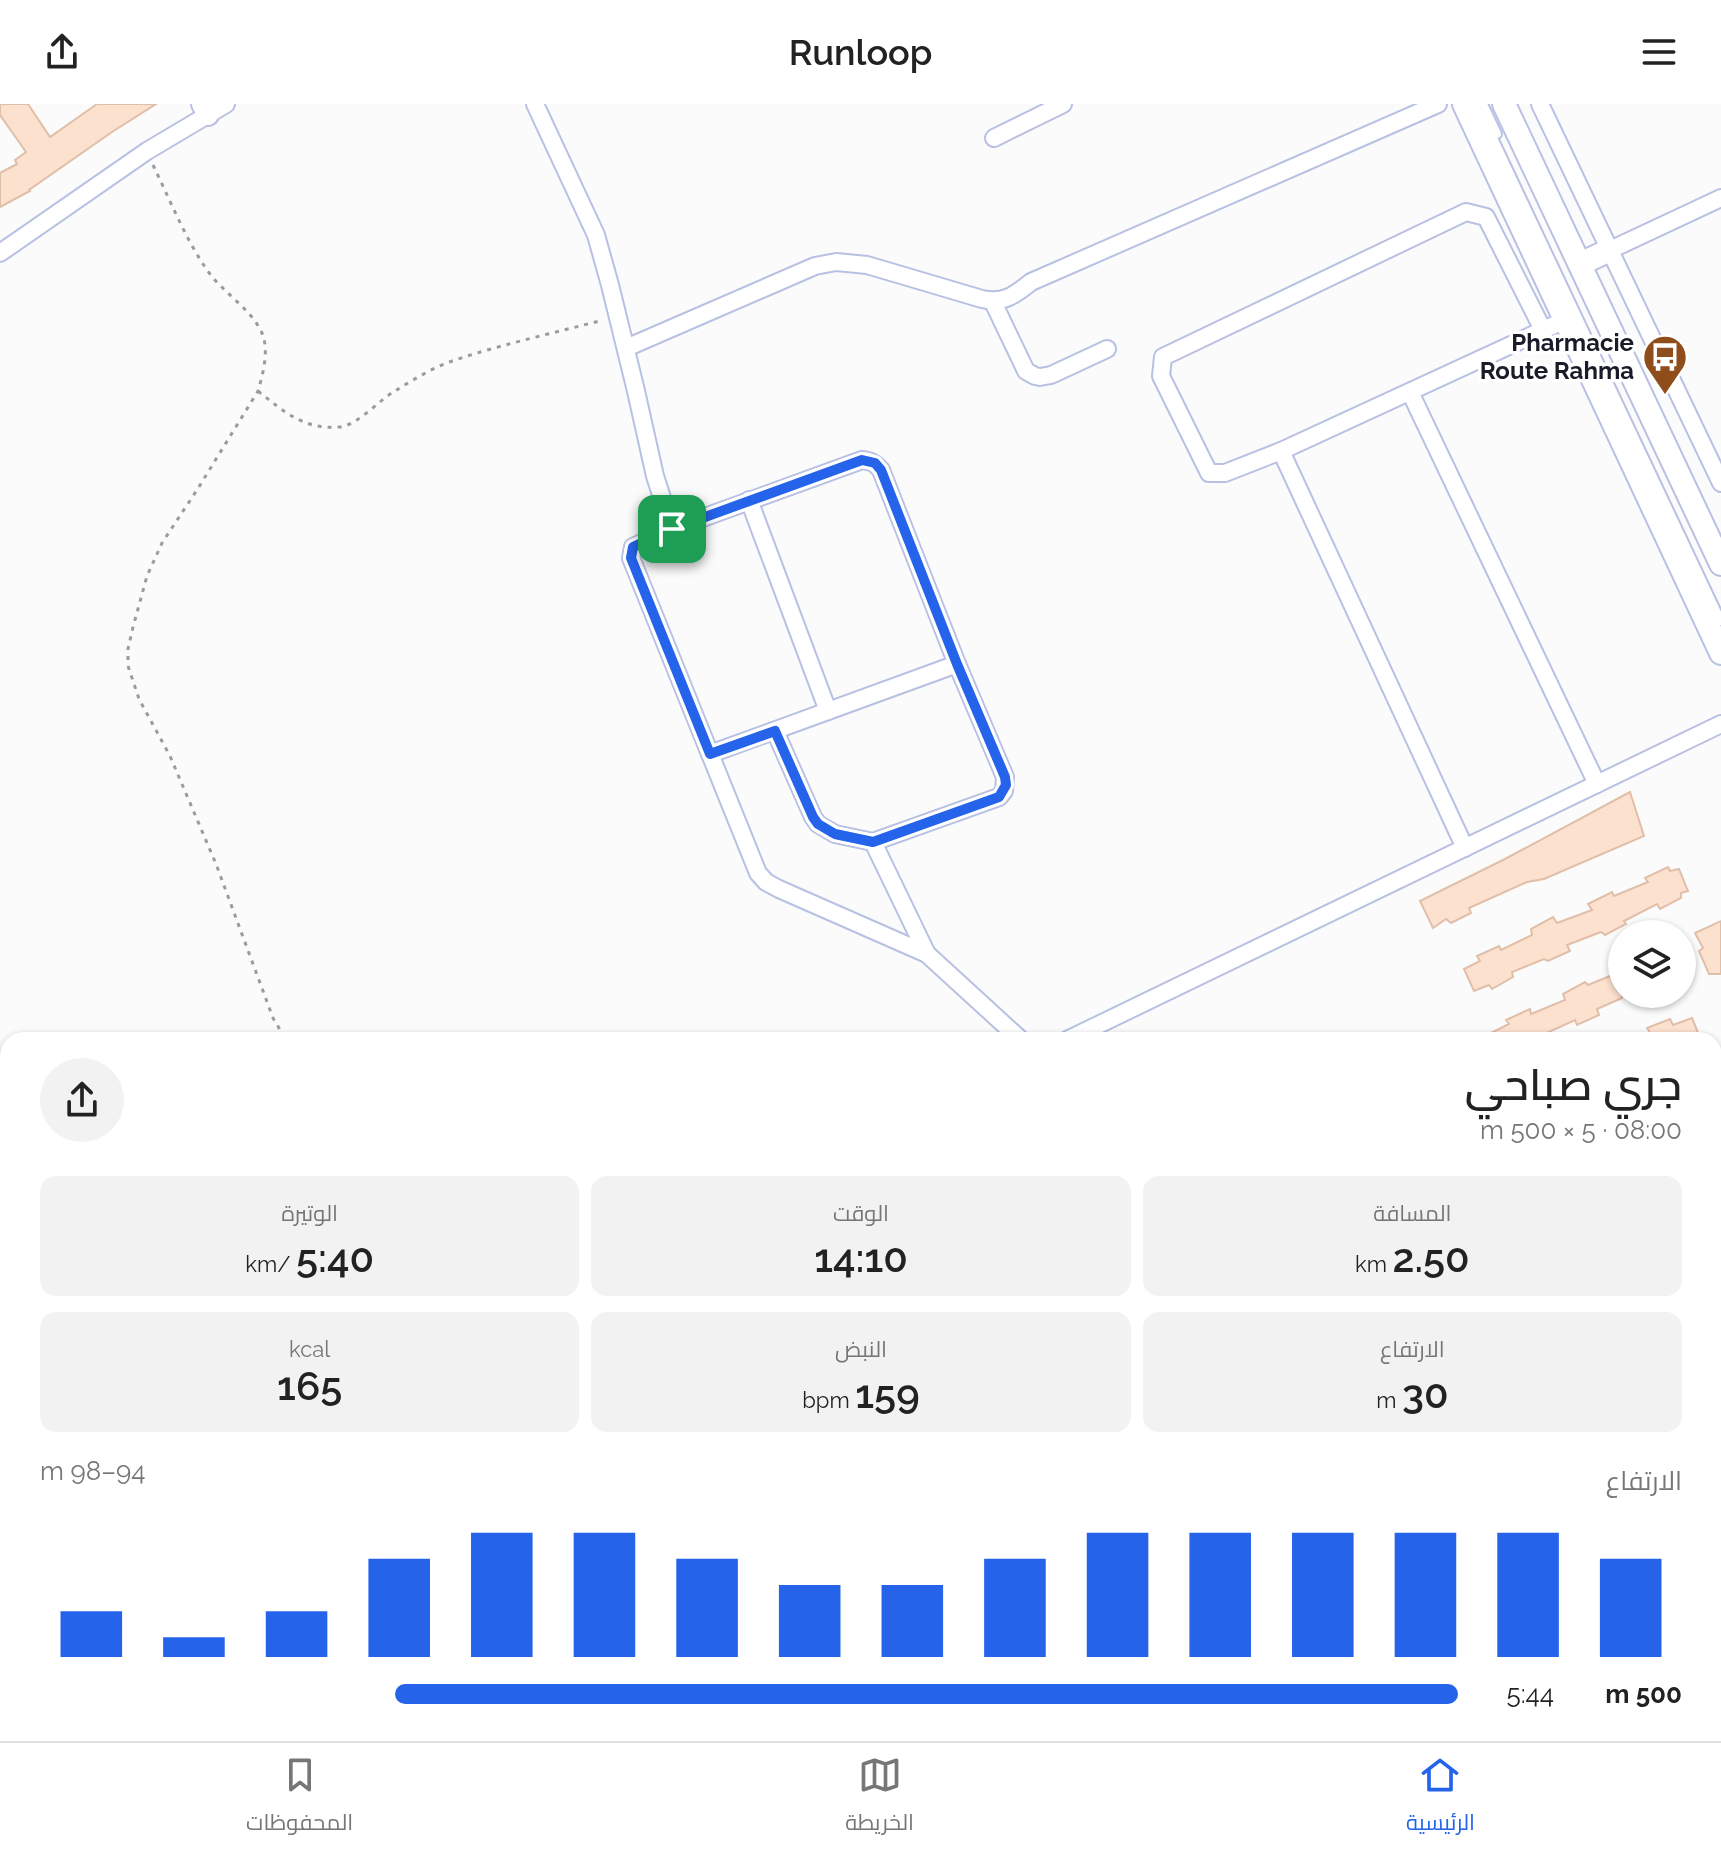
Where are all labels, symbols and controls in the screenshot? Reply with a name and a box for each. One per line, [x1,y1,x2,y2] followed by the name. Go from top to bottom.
[40,30,84,74] icon: share
[1637,30,1681,74] icon: menu
[789,31,932,73] text: Runloop
[1480,328,1634,385] place label: Pharmacie Route Rahma
[1641,333,1689,396] bus stop icon: Pharmacie Route Rahma
[638,495,706,563] pin
[650,507,694,551] icon: arrive
[1608,920,1696,1008] map controls
[1608,920,1696,1008] button: layers
[40,1058,124,1142] button: share
[1465,1059,1682,1110] text: جري صباحي
[1480,1115,1682,1145] text: 08:00 · 5 × 500 m
[281,1200,338,1226] text: الوتيرة
[833,1200,889,1226] text: الوقت
[1373,1200,1451,1226] text: المسافة
[296,1234,374,1281] text: 5:40
[814,1234,908,1281] text: 14:10
[1393,1234,1470,1281] text: 2.50
[245,1251,296,1277] text: /km
[1355,1251,1393,1277] text: km
[289,1336,330,1362] text: kcal
[835,1336,887,1362] text: النبض
[1380,1336,1445,1362] text: الارتفاع
[277,1362,342,1409] text: 165
[855,1370,920,1417] text: 159
[1402,1370,1449,1417] text: 30
[802,1387,855,1413] text: bpm
[1376,1387,1402,1413] text: m
[40,1456,145,1486] text: 94–98 m
[1606,1466,1682,1496] text: الارتفاع
[1507,1679,1554,1709] text: 5:44
[1605,1679,1682,1709] text: 500 m
[246,1753,353,1843] tab: المحفوظات
[845,1753,914,1843] tab: الخريطة
[1406,1753,1475,1843] tab: الرئيسية

